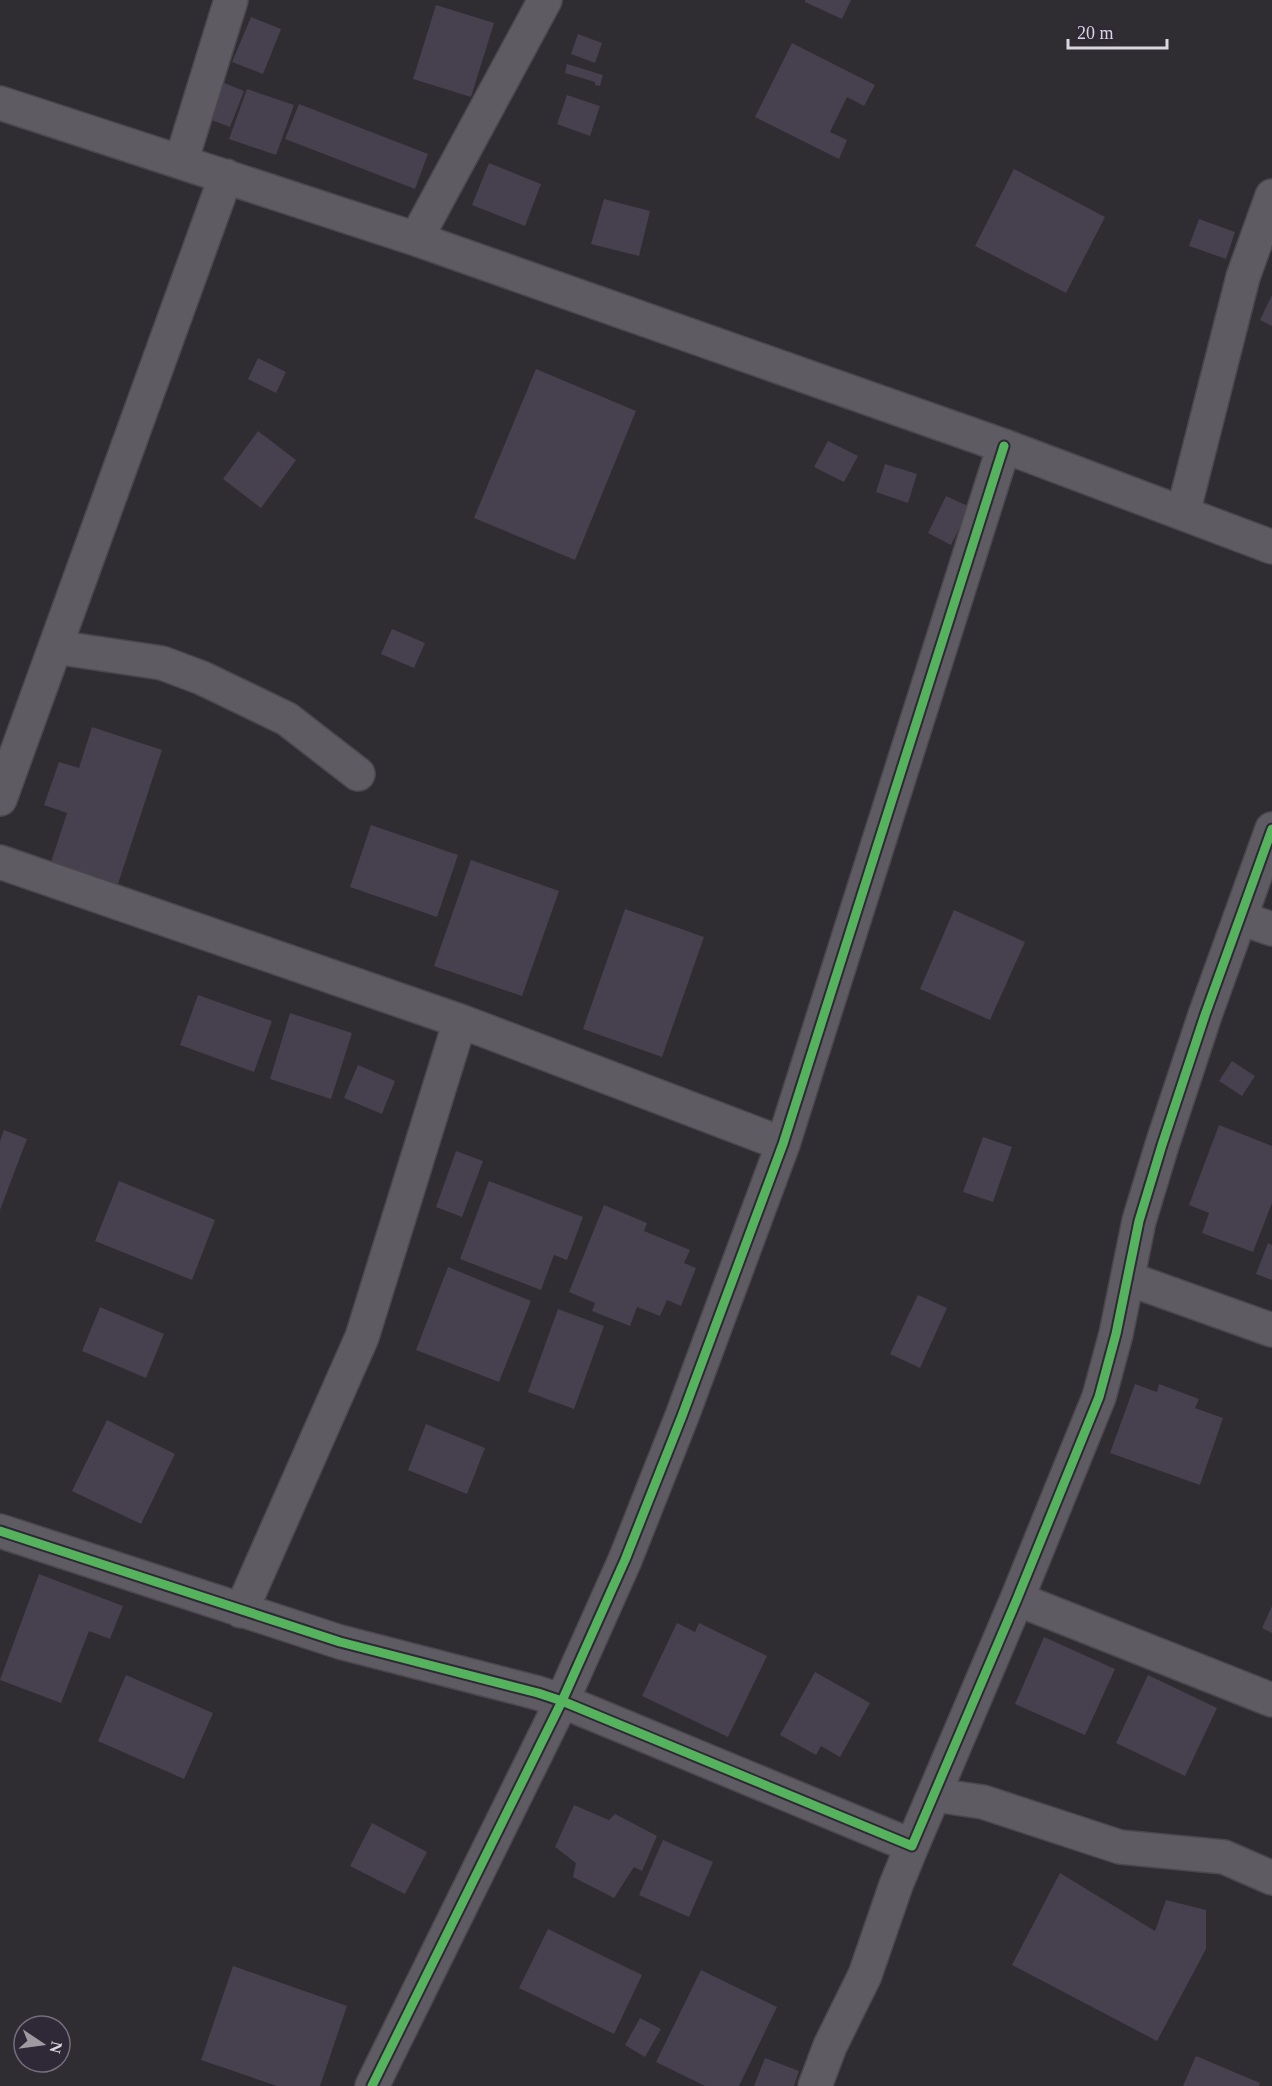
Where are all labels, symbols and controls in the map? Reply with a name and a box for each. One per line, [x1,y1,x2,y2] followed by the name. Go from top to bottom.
[1068,12,1167,50] scale bar
[1077,23,1114,43] text: 20 m
[12,2014,72,2074] north arrow
[46,2040,66,2055] text: N

